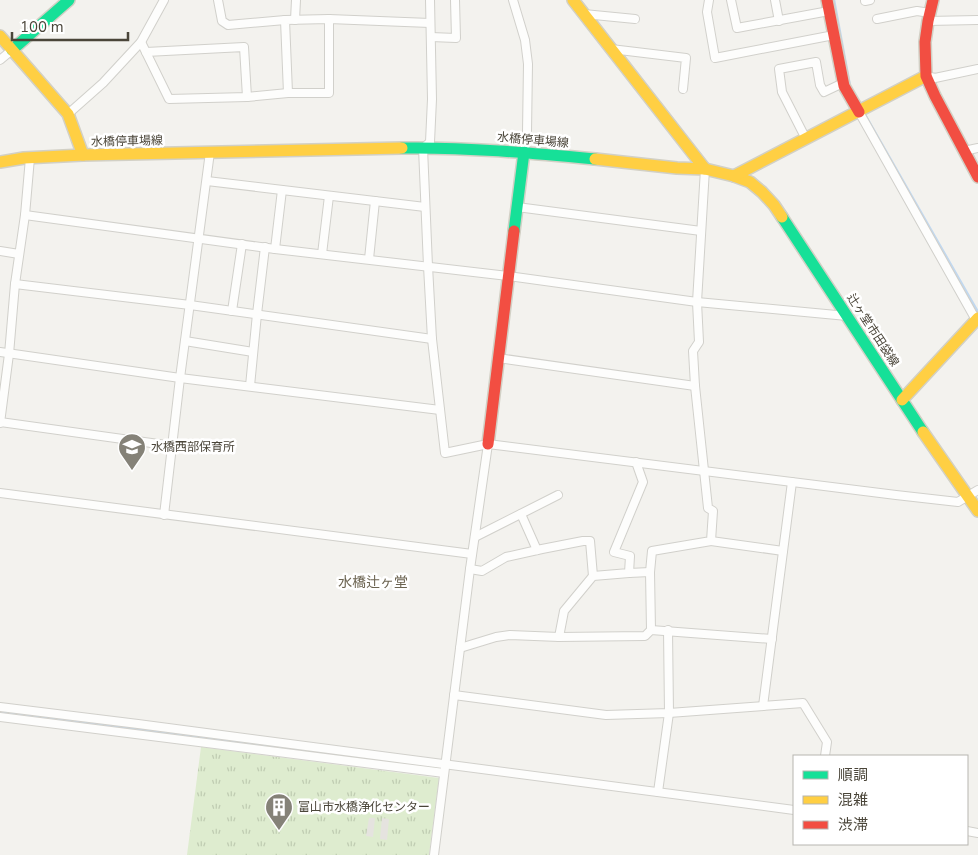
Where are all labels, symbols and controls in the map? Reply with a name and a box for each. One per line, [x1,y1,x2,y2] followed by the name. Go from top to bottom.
[12,10,129,42] scale bar
[20,17,64,37] text: 100 m
[496,129,570,151] street label: 水橋停車場線
[91,132,163,150] street label: 水橋停車場線
[843,290,903,370] street label: 辻ヶ堂市田袋線
[117,432,147,471] school or university icon: 水橋西部保育所
[151,439,235,455] place label: 水橋西部保育所
[338,573,408,592] district label: 水橋辻ヶ堂
[793,755,968,845] legend
[838,765,868,785] text: 順調
[838,790,868,810] text: 混雑
[264,792,294,831] building icon: 富山市水橋浄化センター
[298,799,430,815] place label: 富山市水橋浄化センター
[838,815,868,835] text: 渋滞

